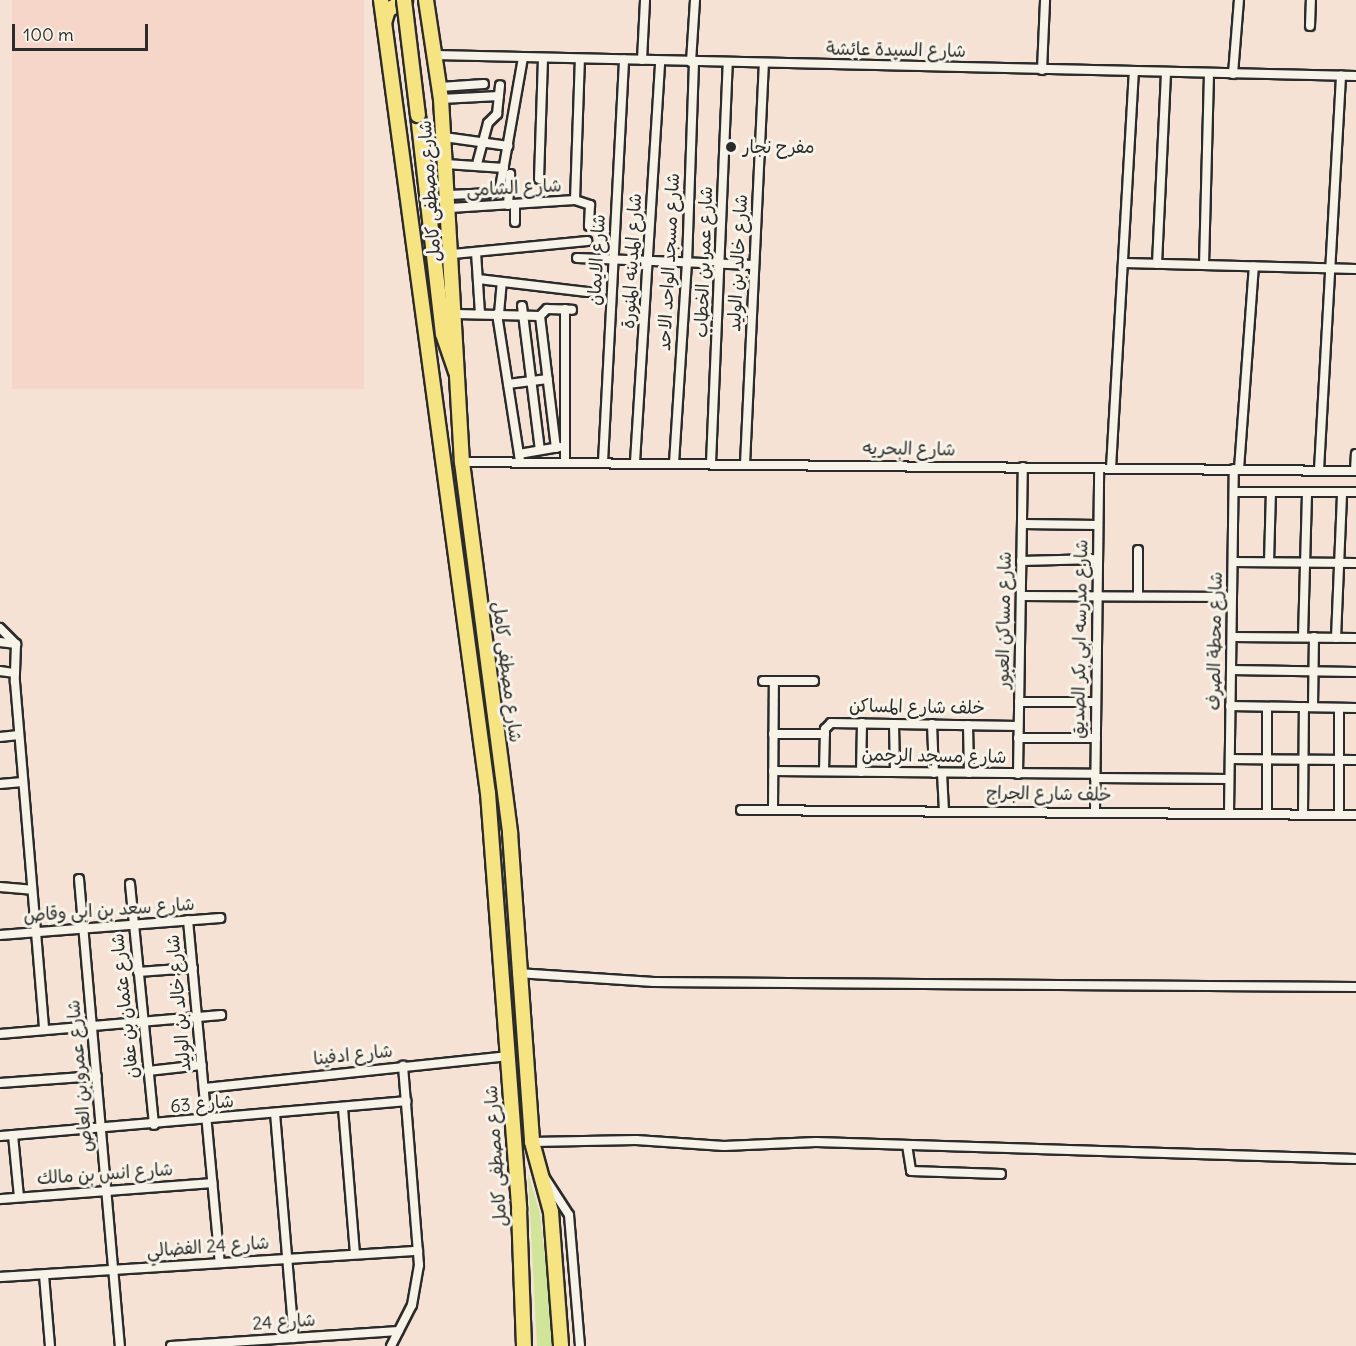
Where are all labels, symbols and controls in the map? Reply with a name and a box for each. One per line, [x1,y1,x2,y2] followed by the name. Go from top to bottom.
[15,12,152,50] scale bar
[23,23,74,46] text: 100 m
[826,38,966,62] street label: شارع السيدة عائشة
[414,119,446,263] street label: شارع مصطفى كامل
[743,136,814,158] place label: مفرح نجار
[724,140,738,154] marker: مفرح نجار
[654,172,684,352] street label: شارع مسجد الواحد الاحد
[466,175,562,201] street label: شارع الشامى
[691,186,717,338] street label: شارع عمر بن الخطاب
[618,193,646,329] street label: شارع المدينه المنورة
[724,194,752,332] street label: شارع خالد بن الوليد
[584,214,610,306] street label: شارع الايمان
[862,437,956,461] street label: شارع البحريه
[1067,539,1093,739] street label: شارع مدرسه ابى بكر الصديق
[992,551,1016,689] street label: شارع مساكن العبور
[1203,571,1227,711] street label: شارع محطة الصرف
[488,600,526,744] street label: شارع مصطفى كامل
[849,695,985,719] street label: خلف شارع المساكن
[861,744,1007,768] street label: شارع مسجد الرحمن
[986,782,1112,806] street label: خلف شارع الجراج
[23,893,195,927] street label: شارع سعد بن ابى وقاص
[107,932,143,1080] street label: شارع عثمان بن عفان
[162,934,196,1072] street label: شارع خالد بن الوليد
[63,999,97,1153] street label: شارع عمرو بن العاص
[312,1040,394,1070] street label: شارع ادفينا
[480,1084,512,1228] street label: شارع مصطفى كامل
[169,1090,235,1118] street label: شارع 63
[36,1158,174,1190] street label: شارع انس بن مالك
[146,1232,270,1262] street label: شارع 24 الفضالي
[252,1309,316,1335] street label: شارع 24

